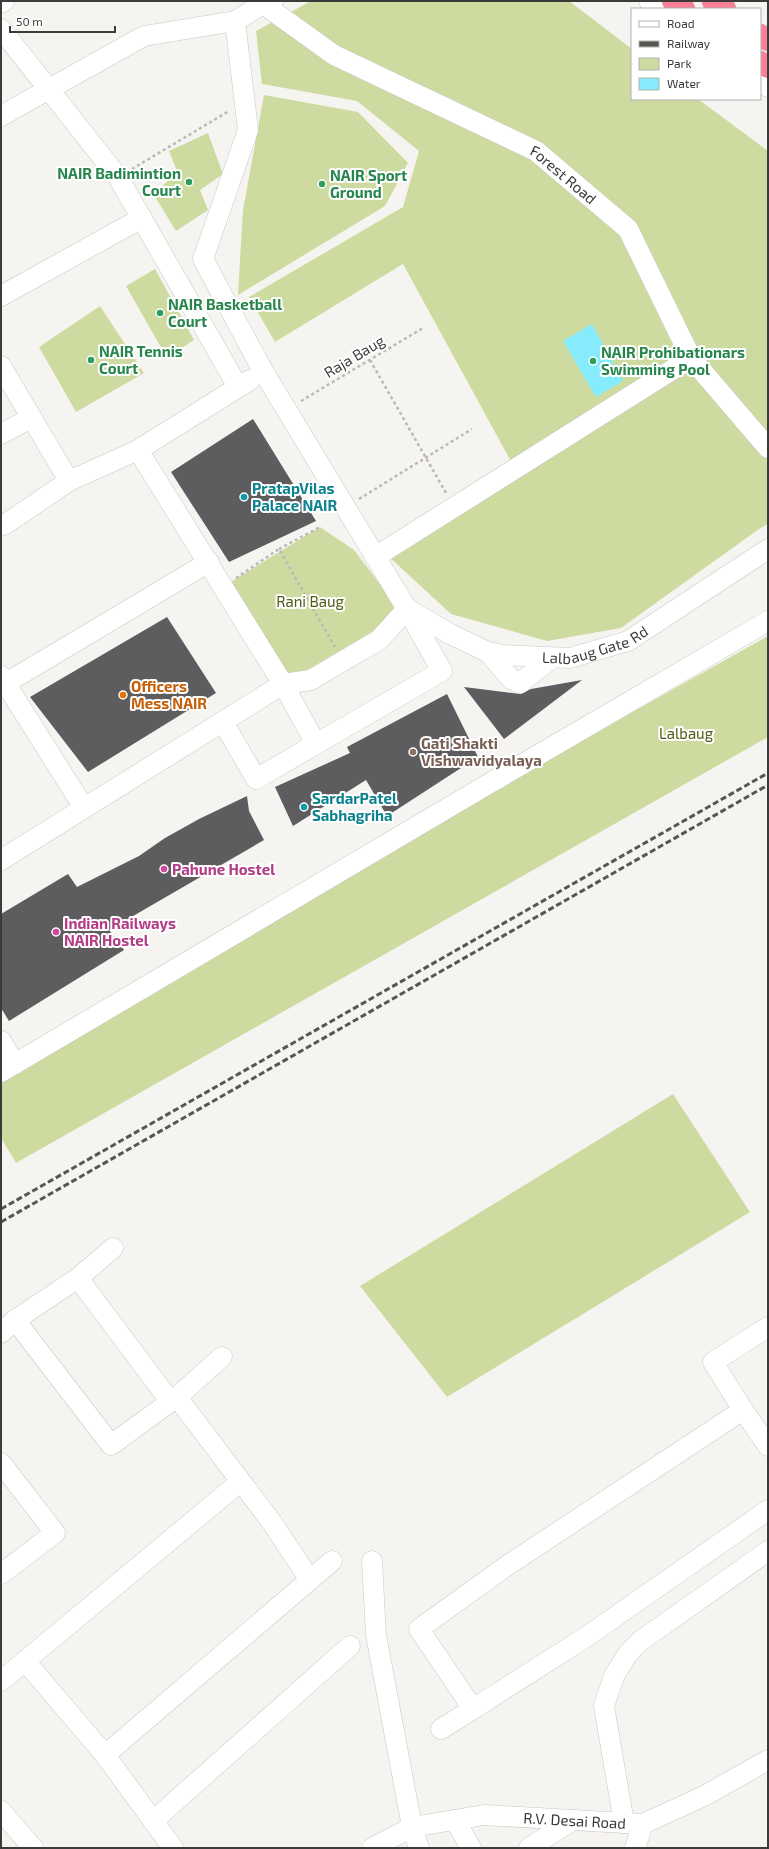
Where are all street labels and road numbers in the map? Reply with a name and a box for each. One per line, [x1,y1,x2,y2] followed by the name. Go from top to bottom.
[528,141,600,207] street label: Forest Road
[321,331,389,382] street label: Raja Baug
[542,622,651,667] street label: Lalbaug Gate Rd
[523,1808,627,1832] street label: R.V. Desai Road

